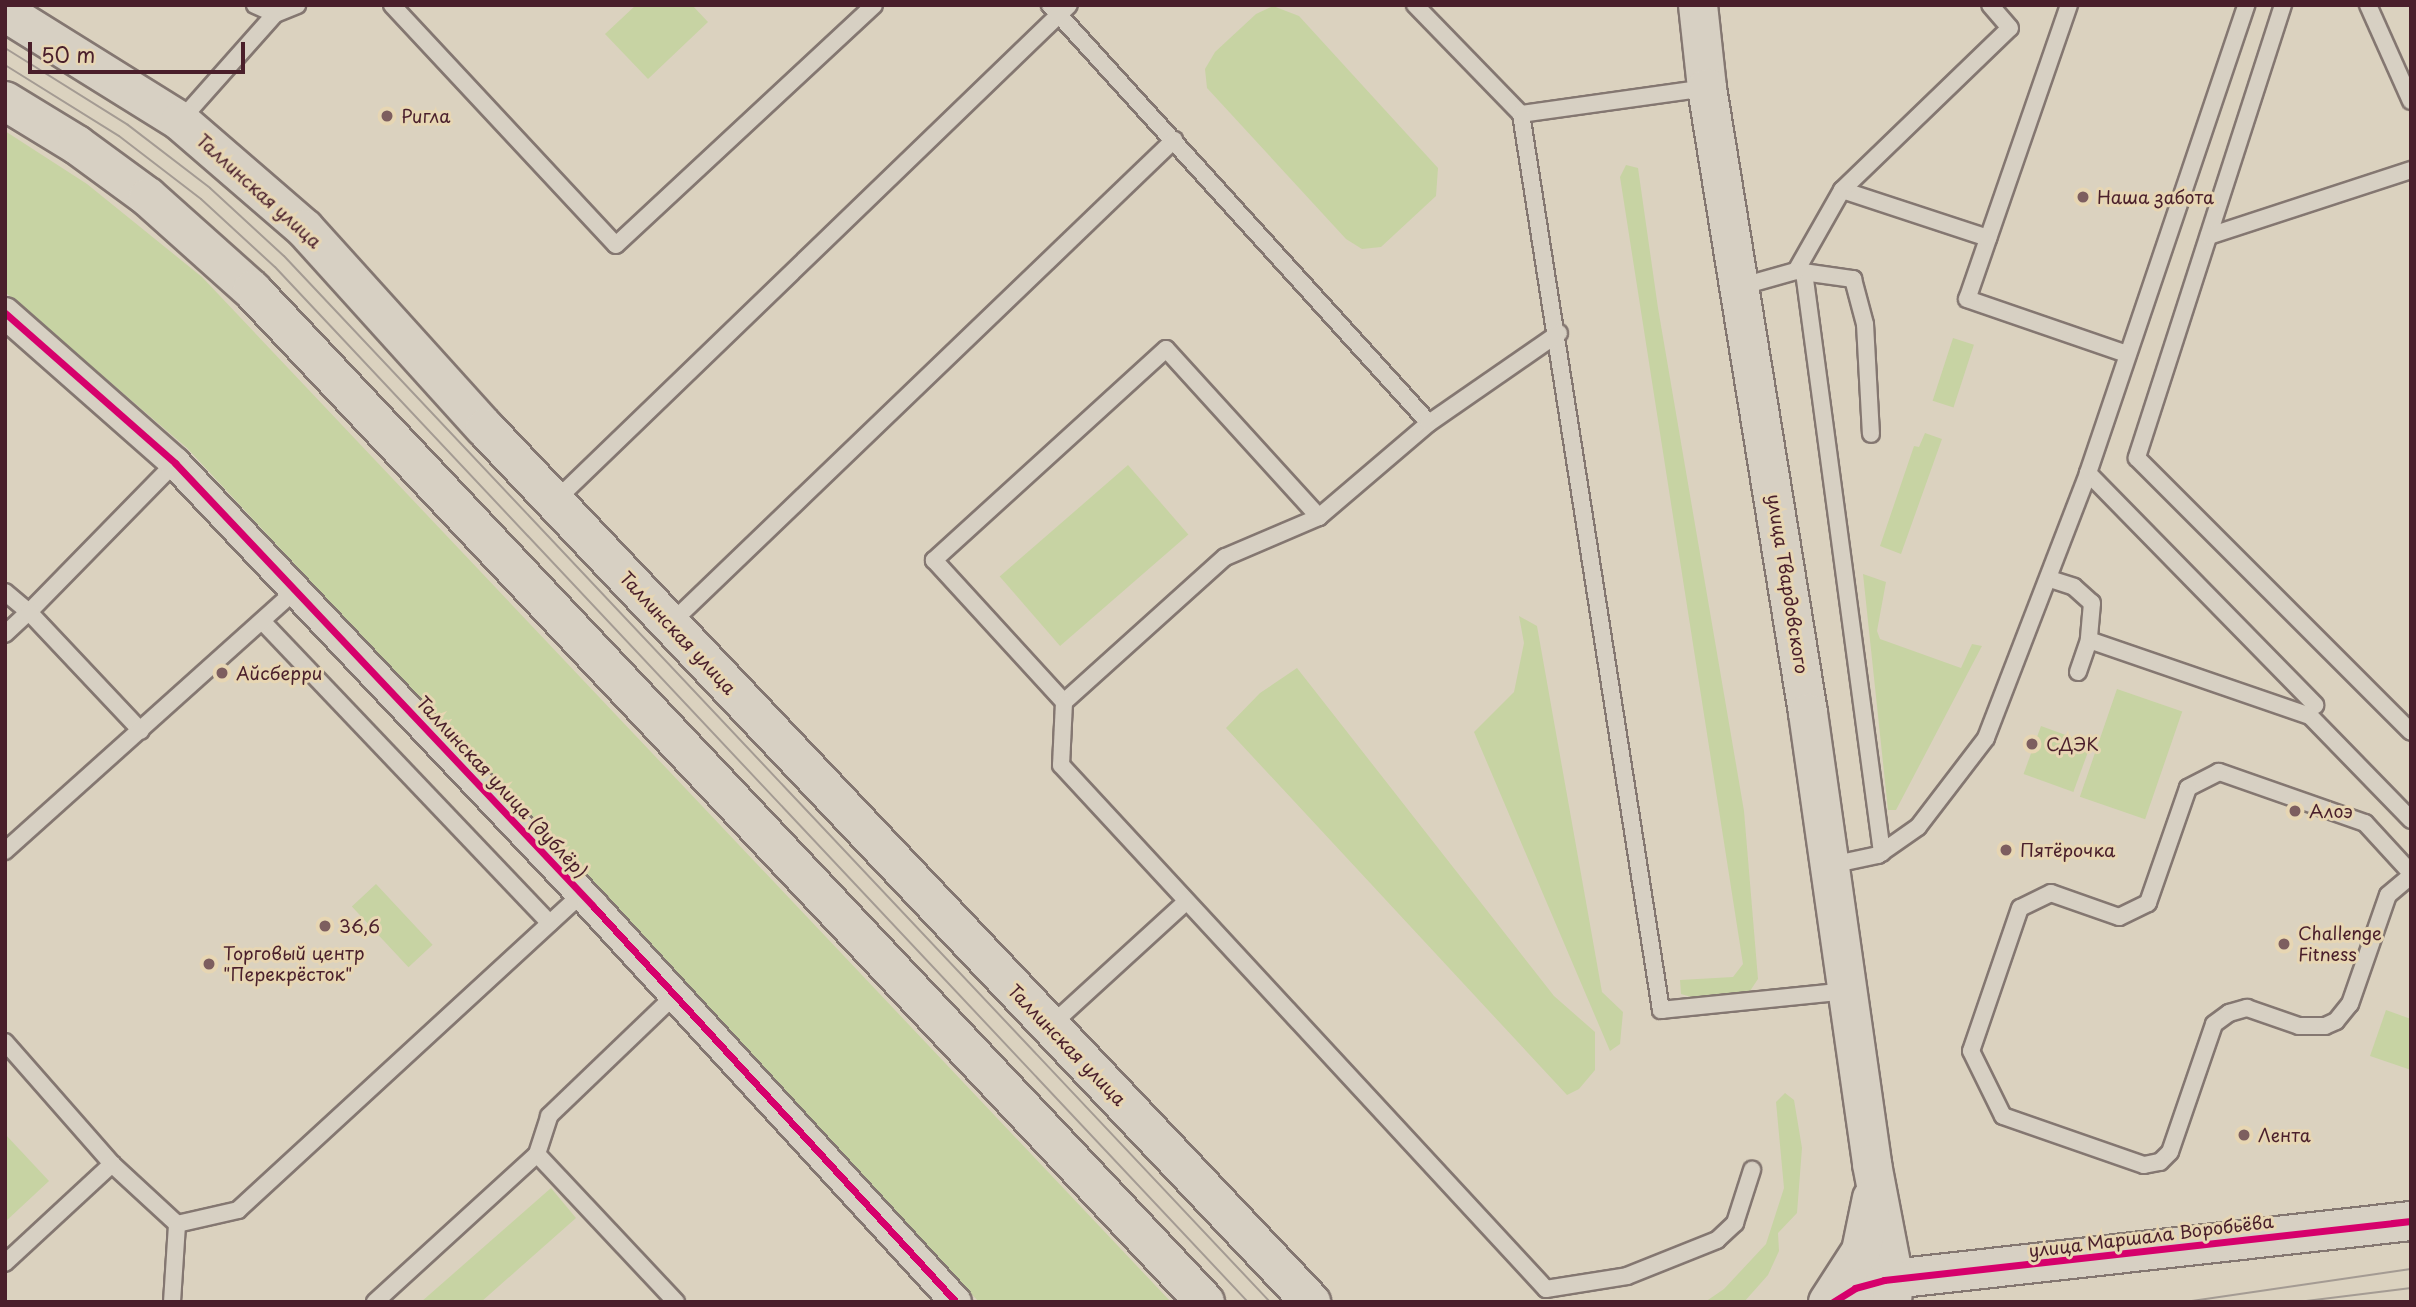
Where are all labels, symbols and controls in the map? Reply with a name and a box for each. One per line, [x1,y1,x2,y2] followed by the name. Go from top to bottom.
[32,28,248,72] scale bar
[41,38,95,70] text: 50 m
[401,105,450,127] place label: Ригла
[379,108,395,124] marker: Ригла
[192,129,326,253] street label: Таллинская улица
[2097,186,2215,208] place label: Наша забота
[2075,189,2091,205] marker: Наша забота
[1763,492,1813,676] street label: улица Твардовского
[615,567,741,699] street label: Таллинская улица
[236,662,322,684] place label: Айсберри
[214,665,230,681] marker: Айсберри
[412,691,592,883] street label: Таллинская улица (дублёр)
[2046,733,2099,755] place label: СДЭК
[2024,736,2040,752] marker: СДЭК
[2309,800,2353,822] place label: Алоэ
[2287,803,2303,819] marker: Алоэ
[2020,839,2115,861] place label: Пятёрочка
[1998,842,2014,858] marker: Пятёрочка
[339,915,380,937] place label: 36,6
[317,918,333,934] marker: 36,6
[2298,923,2382,965] place label: Challenge Fitness
[2276,936,2292,952] marker: Challenge Fitness
[223,943,364,986] place label: Торговый центр "Перекрёсток"
[201,956,217,972] marker: Торговый центр "Перекрёсток"
[1003,980,1131,1110] street label: Таллинская улица
[2258,1124,2311,1146] place label: Лента
[2236,1127,2252,1143] marker: Лента
[2027,1210,2275,1262] street label: улица Маршала Воробьёва

